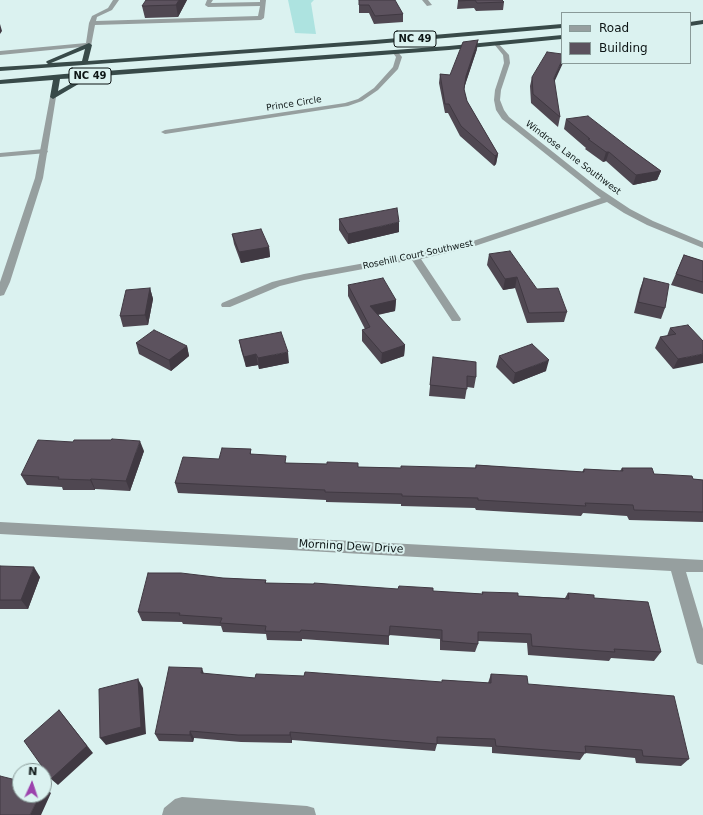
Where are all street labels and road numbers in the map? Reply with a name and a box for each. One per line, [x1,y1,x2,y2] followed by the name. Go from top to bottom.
[394,31,436,47] road number: NC 49
[69,68,111,84] road number: NC 49
[266,94,322,114] street label: Prince Circle
[523,119,623,197] street label: Windrose Lane Southwest
[362,238,474,272] street label: Rosehill Court Southwest
[298,538,404,556] street label: Morning Dew Drive

